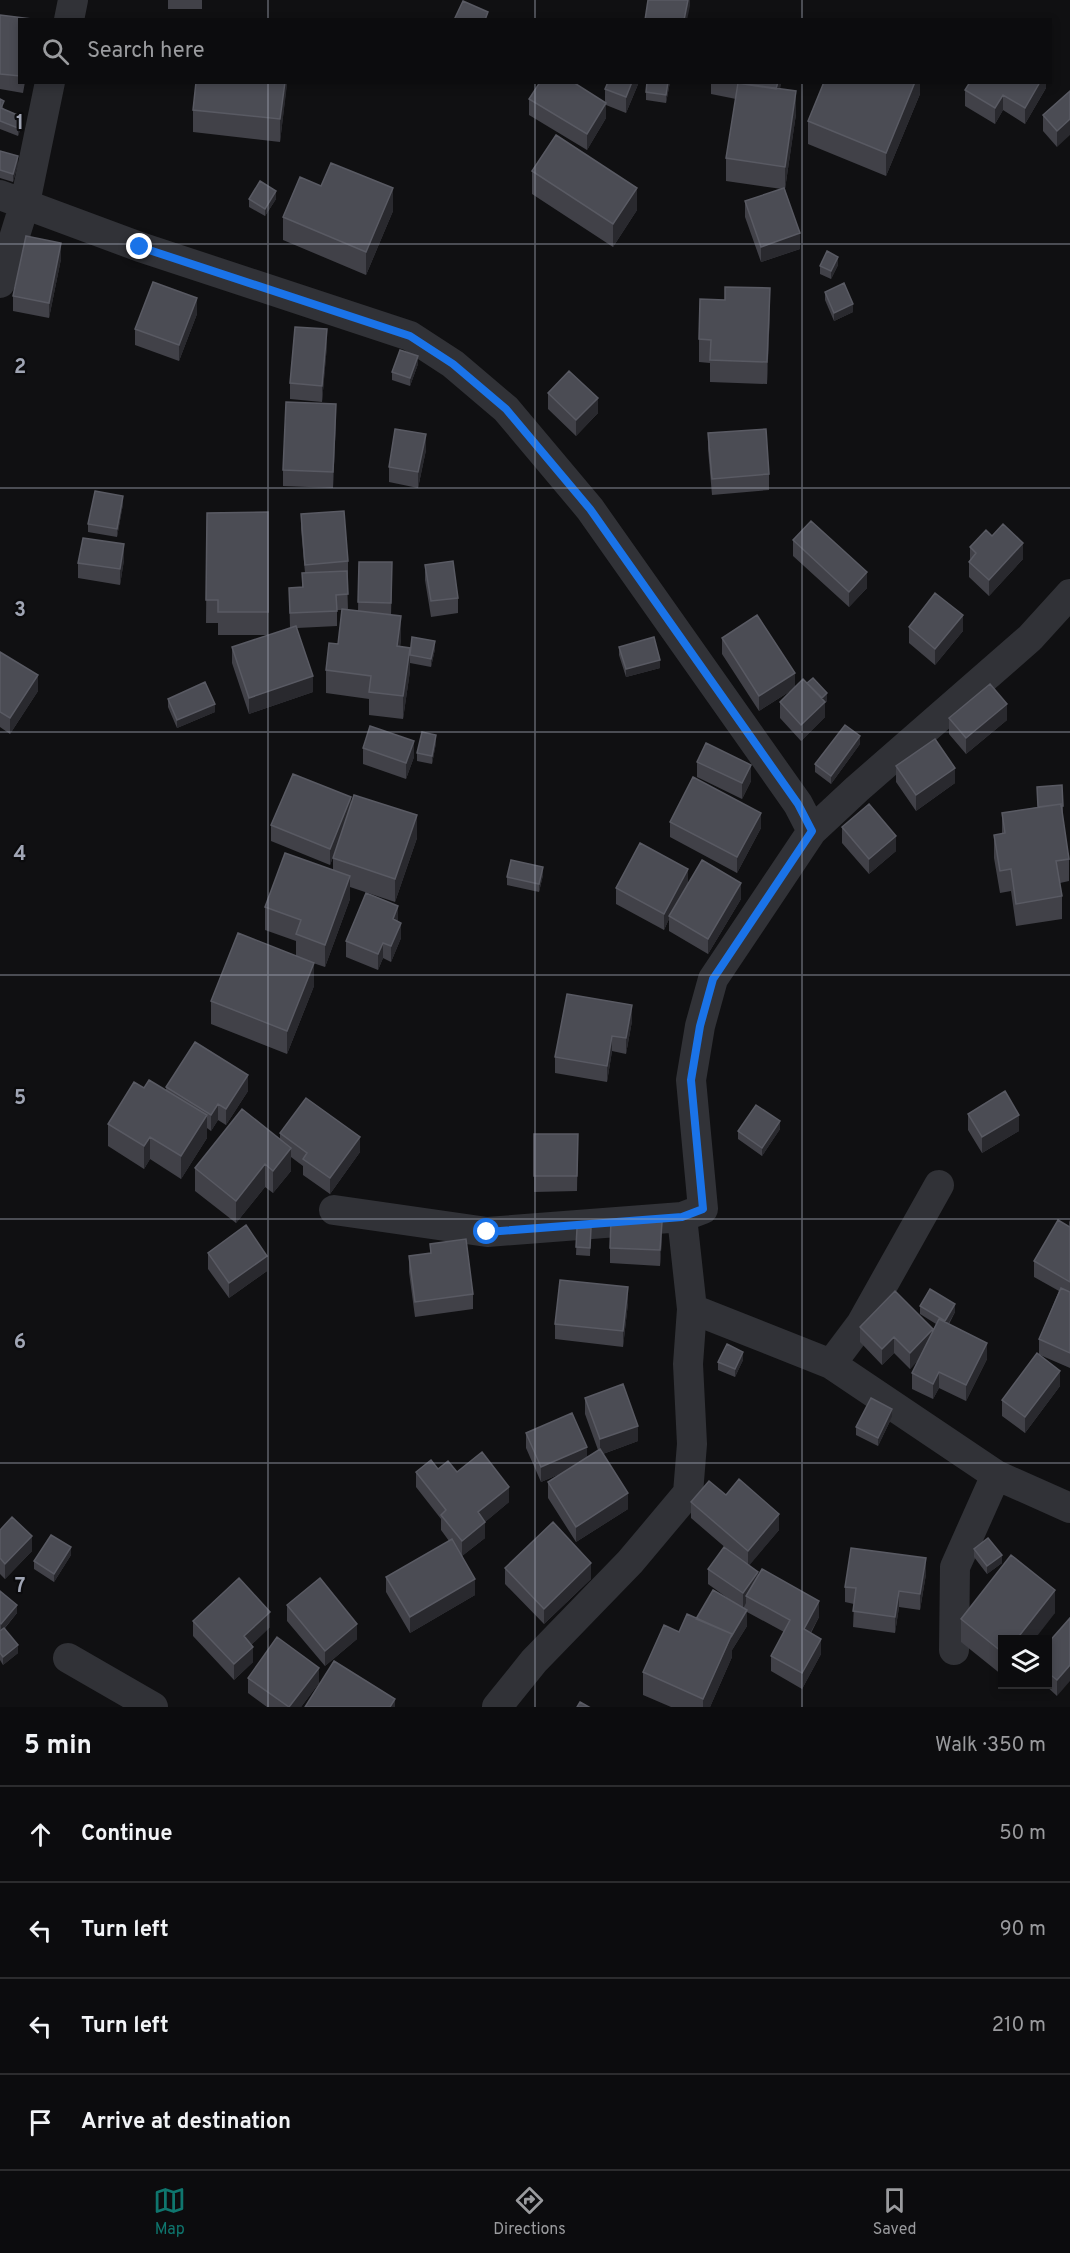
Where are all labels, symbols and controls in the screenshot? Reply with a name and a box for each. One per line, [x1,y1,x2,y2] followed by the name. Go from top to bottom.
[18,18,1052,84] search box
[39,35,72,68] icon: search
[87,38,205,65] text: Search here
[16,111,24,137] text: 1
[126,233,152,259] route end
[14,355,26,381] text: 2
[14,598,26,624] text: 3
[14,842,26,868] text: 4
[14,1086,26,1112] text: 5
[473,1218,499,1244] route start
[14,1330,26,1356] text: 6
[15,1574,25,1600] text: 7
[998,1635,1052,1689] map controls
[998,1635,1052,1689] button: layers
[24,1730,92,1763] text: 5 min
[935,1733,1046,1759] text: Walk · 350 m
[24,1818,57,1851] icon: ahead
[81,1821,172,1848] text: Continue
[999,1821,1046,1847] text: 50 m
[24,1914,57,1947] icon: left
[81,1917,169,1944] text: Turn left
[1000,1917,1046,1943] text: 90 m
[24,2010,57,2043] icon: left
[81,2013,169,2040] text: Turn left
[992,2013,1046,2039] text: 210 m
[24,2106,57,2139] icon: arrive
[81,2109,291,2136] text: Arrive at destination
[153,2184,186,2240] tab: Map
[493,2184,566,2240] tab: Directions
[873,2184,917,2240] tab: Saved

